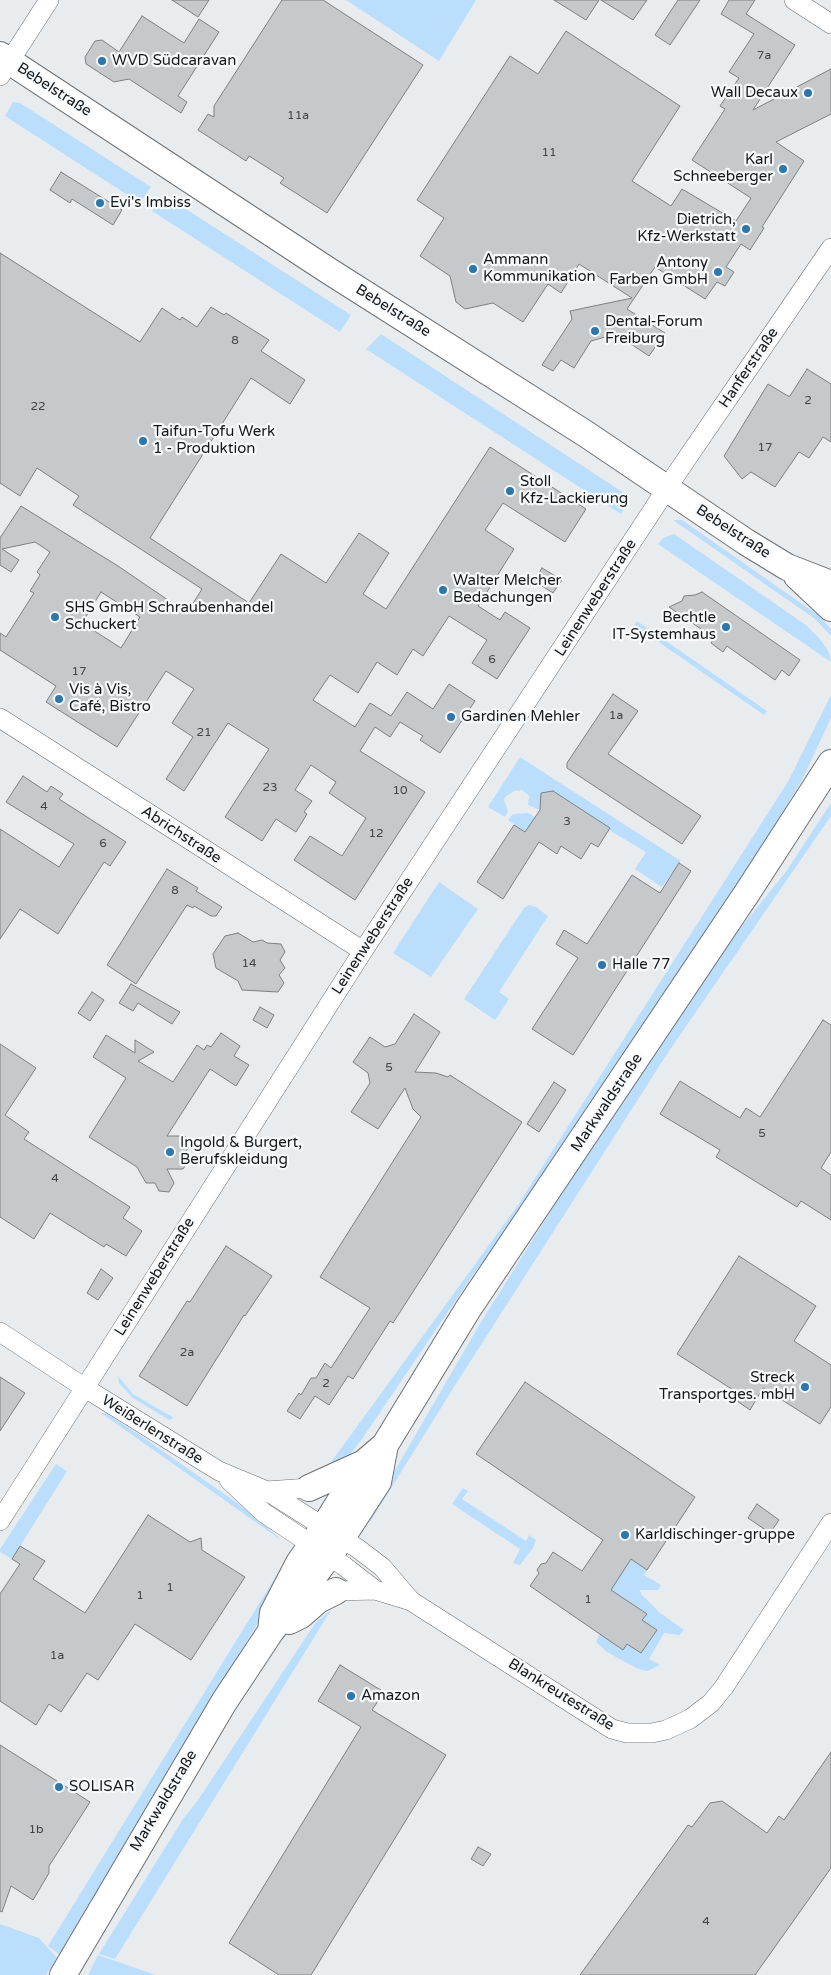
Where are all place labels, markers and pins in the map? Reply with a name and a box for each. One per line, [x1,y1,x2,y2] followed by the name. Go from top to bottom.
[112,52,236,70] place label: WVD Südcaravan
[96,55,108,67] marker: WVD Südcaravan
[711,84,798,102] place label: Wall Decaux
[802,87,814,99] marker: Wall Decaux
[673,151,773,186] place label: Karl Schneeberger
[777,163,789,175] marker: Karl Schneeberger
[110,194,191,212] place label: Evi's Imbiss
[94,197,106,209] marker: Evi's Imbiss
[637,211,736,246] place label: Dietrich, Kfz-Werkstatt
[740,223,752,235] marker: Dietrich, Kfz-Werkstatt
[483,251,596,286] place label: Ammann Kommunikation
[609,254,708,289] place label: Antony Farben GmbH
[467,263,479,275] marker: Ammann Kommunikation
[712,266,724,278] marker: Antony Farben GmbH
[605,313,703,348] place label: Dental-Forum Freiburg
[589,325,601,337] marker: Dental-Forum Freiburg
[153,423,275,458] place label: Taifun-Tofu Werk 1 - Produktion
[137,435,149,447] marker: Taifun-Tofu Werk 1 - Produktion
[520,473,628,508] place label: Stoll Kfz-Lackierung
[504,485,516,497] marker: Stoll Kfz-Lackierung
[453,572,561,607] place label: Walter Melcher Bedachungen
[437,584,449,596] marker: Walter Melcher Bedachungen
[65,599,273,634] place label: SHS GmbH Schraubenhandel Schuckert
[612,609,716,644] place label: Bechtle IT-Systemhaus
[49,611,61,623] marker: SHS GmbH Schraubenhandel Schuckert
[720,621,732,633] marker: Bechtle IT-Systemhaus
[69,681,151,716] place label: Vis à Vis, Café, Bistro
[53,693,65,705] marker: Vis à Vis, Café, Bistro
[461,708,580,726] place label: Gardinen Mehler
[445,711,457,723] marker: Gardinen Mehler
[612,956,670,974] place label: Halle 77
[596,959,608,971] marker: Halle 77
[180,1134,302,1169] place label: Ingold & Burgert, Berufskleidung
[164,1146,176,1158] marker: Ingold & Burgert, Berufskleidung
[659,1369,795,1404] place label: Streck Transportges. mbH
[799,1381,811,1393] marker: Streck Transportges. mbH
[635,1526,795,1544] place label: Karldischinger-gruppe
[619,1529,631,1541] marker: Karldischinger-gruppe
[361,1687,420,1705] place label: Amazon
[345,1690,357,1702] marker: Amazon
[69,1778,134,1796] place label: SOLISAR
[53,1781,65,1793] marker: SOLISAR

